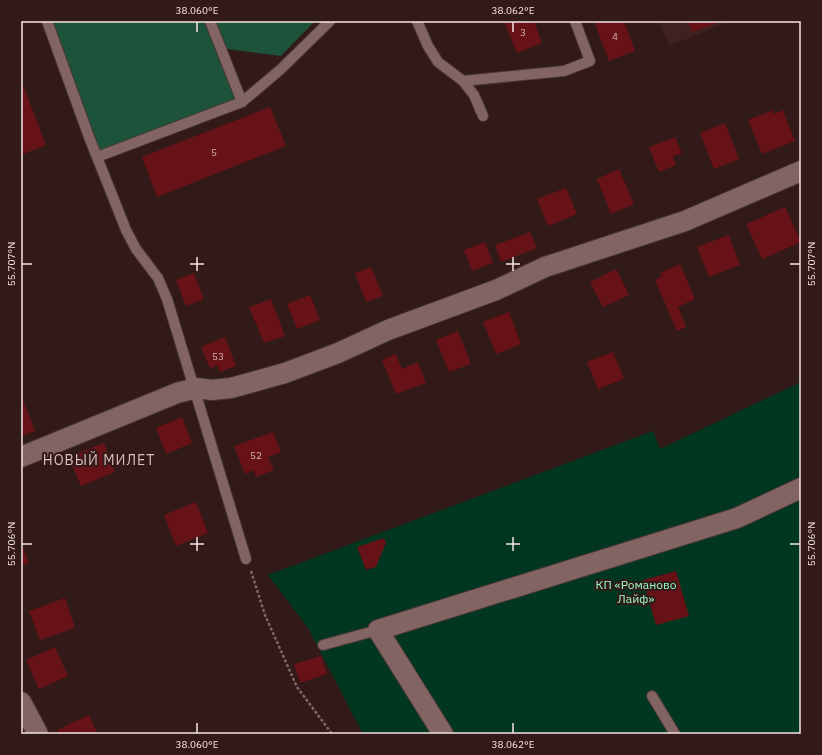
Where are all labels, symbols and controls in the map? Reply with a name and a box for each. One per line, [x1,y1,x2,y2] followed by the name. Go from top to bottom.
[175,4,219,17] text: 38.060°E
[491,4,535,17] text: 38.062°E
[520,26,526,39] house number: 3
[612,30,618,43] house number: 4
[211,146,217,159] house number: 5
[5,242,18,286] text: 55.707°N
[805,242,818,286] text: 55.707°N
[212,350,224,363] house number: 53
[250,449,262,462] house number: 52
[43,450,155,469] district label: НОВЫЙ МИЛЕТ
[5,522,18,566] text: 55.706°N
[805,522,818,566] text: 55.706°N
[596,577,677,606] park label: КП «Романово Лайф»
[175,738,219,751] text: 38.060°E
[491,738,535,751] text: 38.062°E

